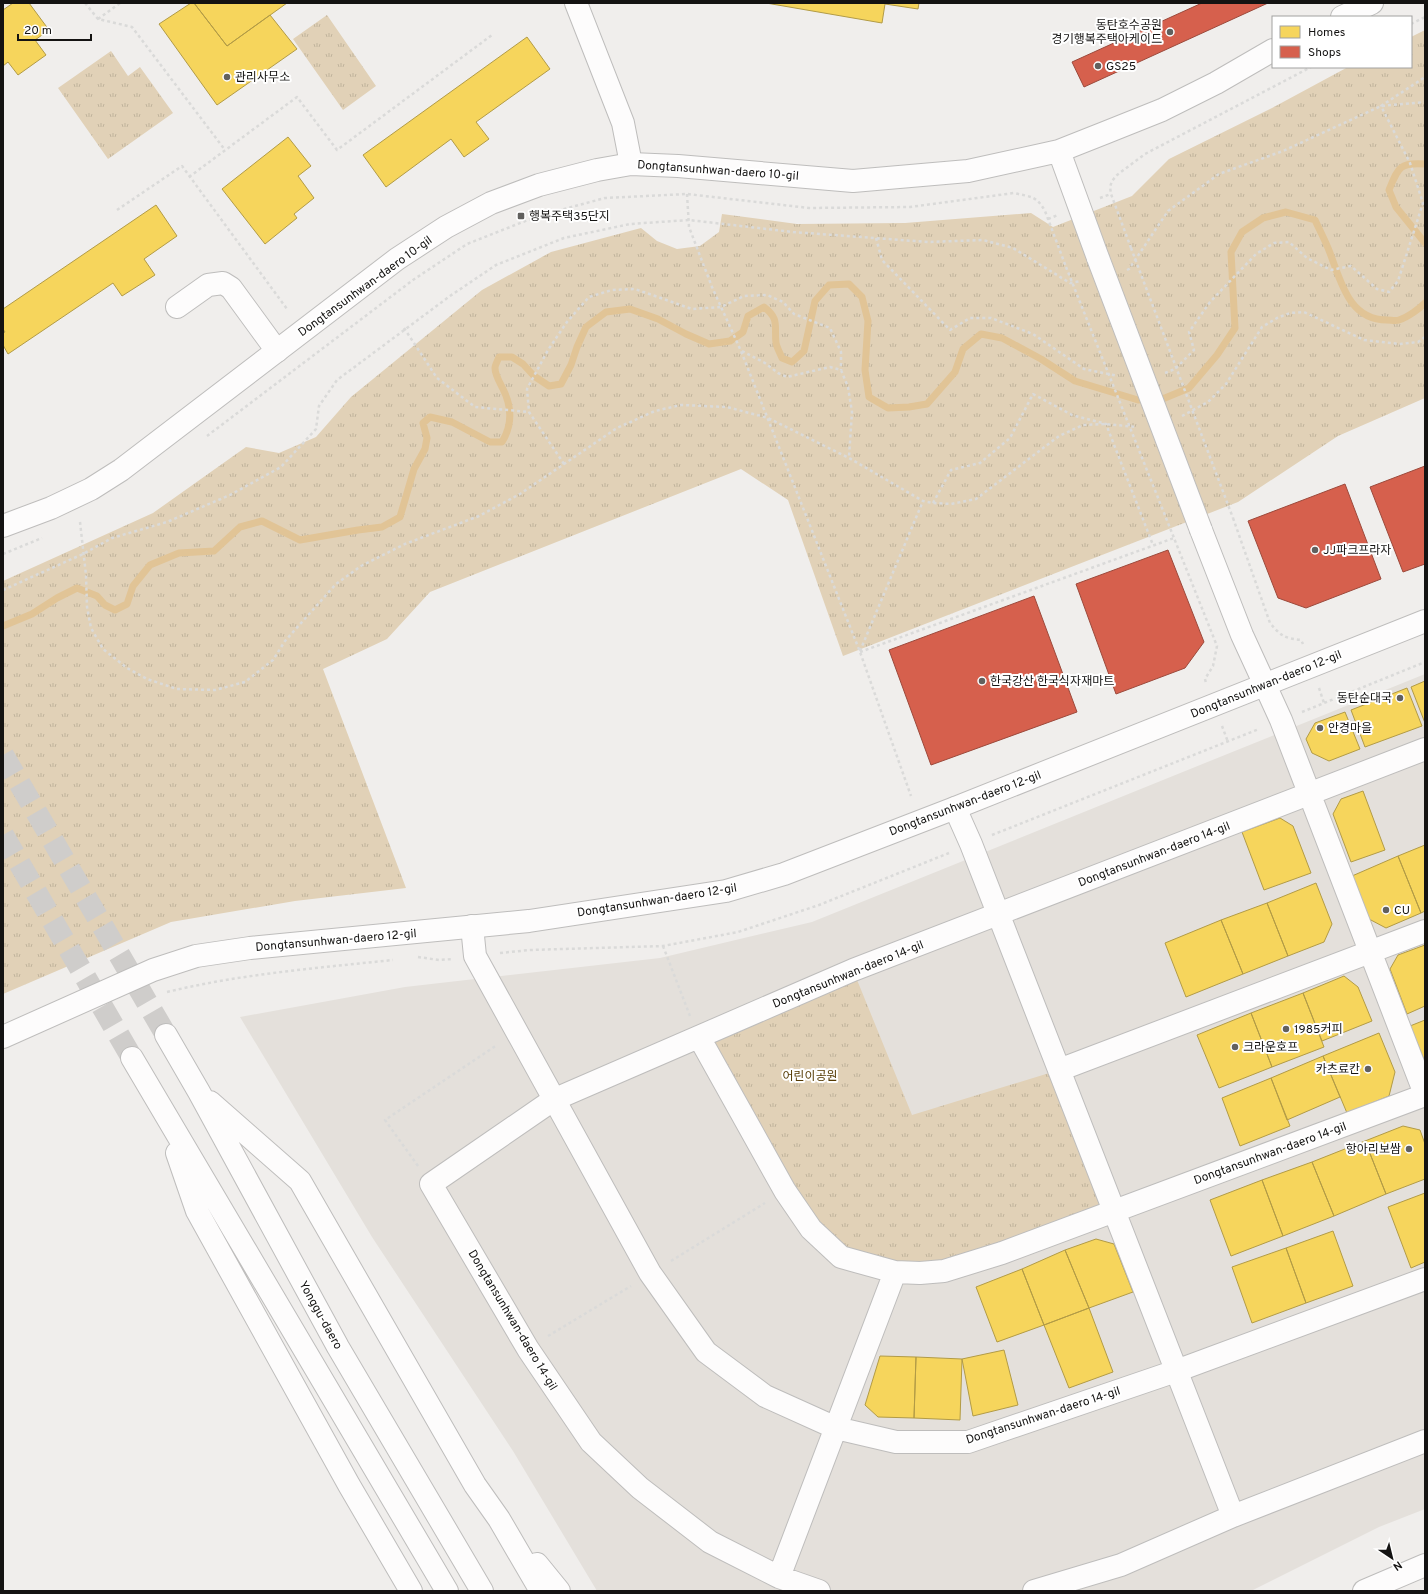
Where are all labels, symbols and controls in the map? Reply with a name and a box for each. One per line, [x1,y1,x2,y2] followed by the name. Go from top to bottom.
[18,16,91,42] scale bar
[1272,16,1412,68] legend
[1052,18,1162,48] place label: 동탄호수공원 경기행복주택아케이드
[24,23,52,39] text: 20 m
[1308,25,1345,41] text: Homes
[1165,27,1175,37] marker: 동탄호수공원 경기행복주택아케이드
[1308,45,1341,61] text: Shops
[1106,59,1136,75] place label: GS25
[1093,61,1103,71] marker: GS25
[235,70,290,86] place label: 관리사무소
[222,72,232,82] marker: 관리사무소
[637,157,799,185] street label: Dongtansunhwan-daero 10-gil
[529,209,610,225] place label: 행복주택35단지
[516,211,526,221] marker: 행복주택35단지
[295,233,436,341] street label: Dongtansunhwan-daero 10-gil
[1323,543,1391,559] place label: JJ파크프라자
[1310,545,1320,555] marker: JJ파크프라자
[1188,647,1344,723] street label: Dongtansunhwan-daero 12-gil
[990,674,1114,690] place label: 한국강산 한국식자재마트
[977,676,987,686] marker: 한국강산 한국식자재마트
[1337,691,1392,707] place label: 동탄순대국
[1395,693,1405,703] marker: 동탄순대국
[1328,721,1372,737] place label: 안경마을
[1315,723,1325,733] marker: 안경마을
[887,767,1044,840] street label: Dongtansunhwan-daero 12-gil
[1076,819,1233,891] street label: Dongtansunhwan-daero 14-gil
[576,880,738,922] street label: Dongtansunhwan-daero 12-gil
[1394,903,1410,919] place label: CU
[1381,905,1391,915] marker: CU
[255,926,417,956] street label: Dongtansunhwan-daero 12-gil
[770,937,926,1013] street label: Dongtansunhwan-daero 14-gil
[1294,1022,1343,1038] place label: 1985커피
[1281,1024,1291,1034] marker: 1985커피
[1243,1040,1298,1056] place label: 크라운호프
[1230,1042,1240,1052] marker: 크라운호프
[1316,1062,1360,1078] place label: 카츠료칸
[1363,1064,1373,1074] marker: 카츠료칸
[782,1069,838,1085] park label: 어린이공원
[1192,1119,1349,1189] street label: Dongtansunhwan-daero 14-gil
[1346,1142,1401,1158] place label: 항아리보쌈
[1404,1144,1414,1154] marker: 항아리보쌈
[464,1247,561,1394] street label: Dongtansunhwan-daero 14-gil
[295,1278,346,1353] street label: Yonggu-daero
[964,1383,1123,1449] street label: Dongtansunhwan-daero 14-gil
[1372,1538,1412,1578] north arrow
[1390,1557,1404,1573] text: N

